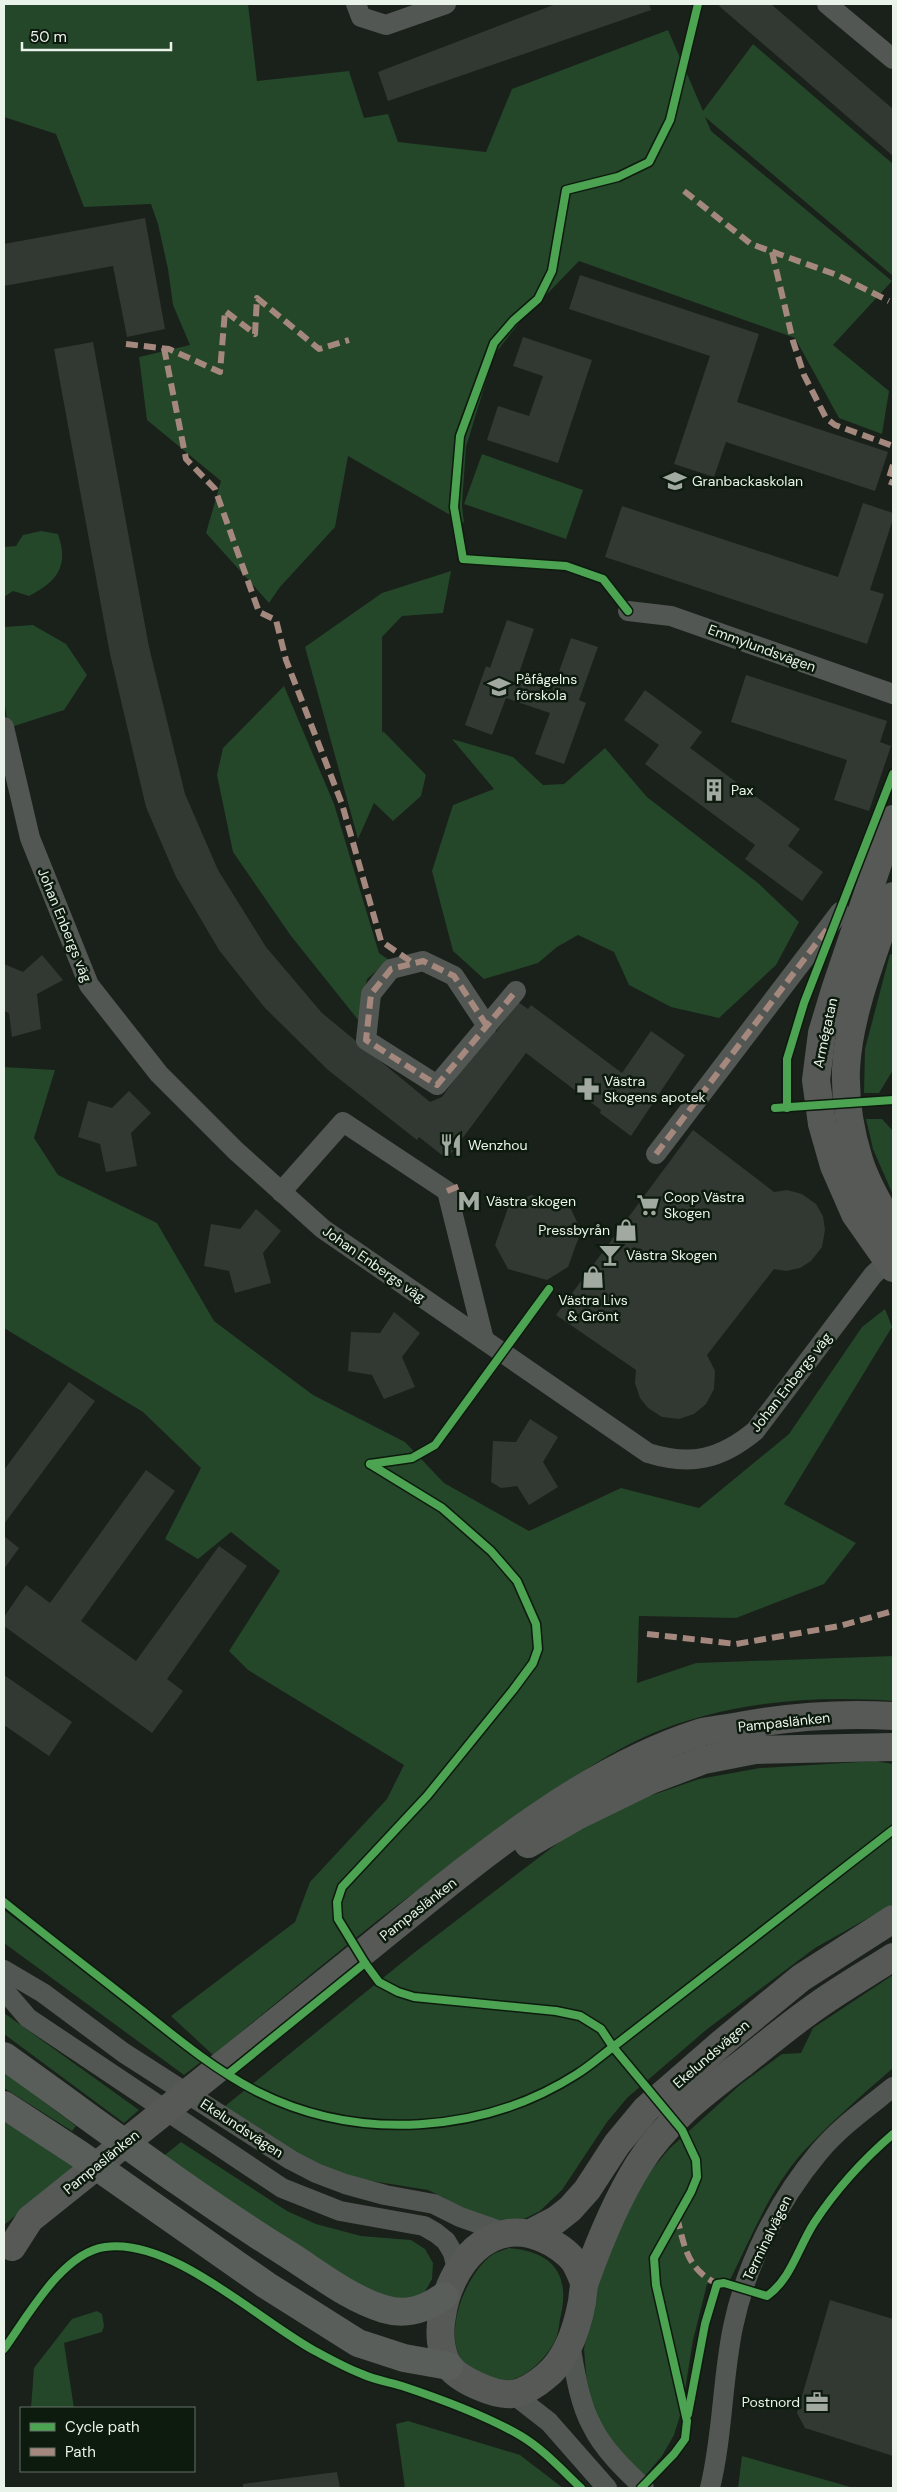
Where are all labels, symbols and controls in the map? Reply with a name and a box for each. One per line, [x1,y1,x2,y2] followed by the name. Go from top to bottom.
[22,20,171,52] scale bar
[30,27,67,47] text: 50 m
[662,468,688,494] school or university icon: Granbackaskolan
[692,472,803,490] place label: Granbackaskolan
[706,620,818,676] street label: Emmylundsvägen
[516,670,577,704] place label: Påfågelns förskola
[486,674,512,700] school or university icon: Påfågelns förskola
[701,777,727,803] building icon: Pax
[731,781,753,799] place label: Pax
[34,865,96,985] street label: Johan Enbergs väg
[809,996,841,1070] street label: Armégatan
[604,1072,706,1106] place label: Västra Skogens apotek
[575,1076,601,1102] pharmacy icon: Västra Skogens apotek
[438,1132,464,1158] restaurant icon: Wenzhou
[468,1136,528,1154] place label: Wenzhou
[456,1188,482,1214] metro station icon: Västra skogen
[664,1188,744,1222] place label: Coop Västra Skogen
[486,1192,576,1210] place label: Västra skogen
[635,1192,661,1218] supermarket icon: Coop Västra Skogen
[613,1217,639,1243] shop icon: Pressbyrån
[538,1221,610,1239] place label: Pressbyrån
[319,1222,429,1306] street label: Johan Enbergs väg
[597,1242,623,1268] bar icon: Västra Skogen
[626,1246,717,1264] place label: Västra Skogen
[580,1264,606,1290] shop icon: Västra Livs & Grönt
[558,1291,628,1325] place label: Västra Livs & Grönt
[747,1328,836,1435] street label: Johan Enbergs väg
[737,1708,831,1736] street label: Pampaslänken
[376,1873,460,1945] street label: Pampaslänken
[669,2016,753,2092] street label: Ekelundsvägen
[197,2095,287,2161] street label: Ekelundsvägen
[59,2126,143,2198] street label: Pampaslänken
[739,2192,795,2284] street label: Terminalvägen
[804,2389,830,2415] office icon: Postnord
[742,2393,800,2411] place label: Postnord
[20,2407,195,2472] legend
[65,2417,140,2437] text: Cycle path
[65,2442,96,2462] text: Path

